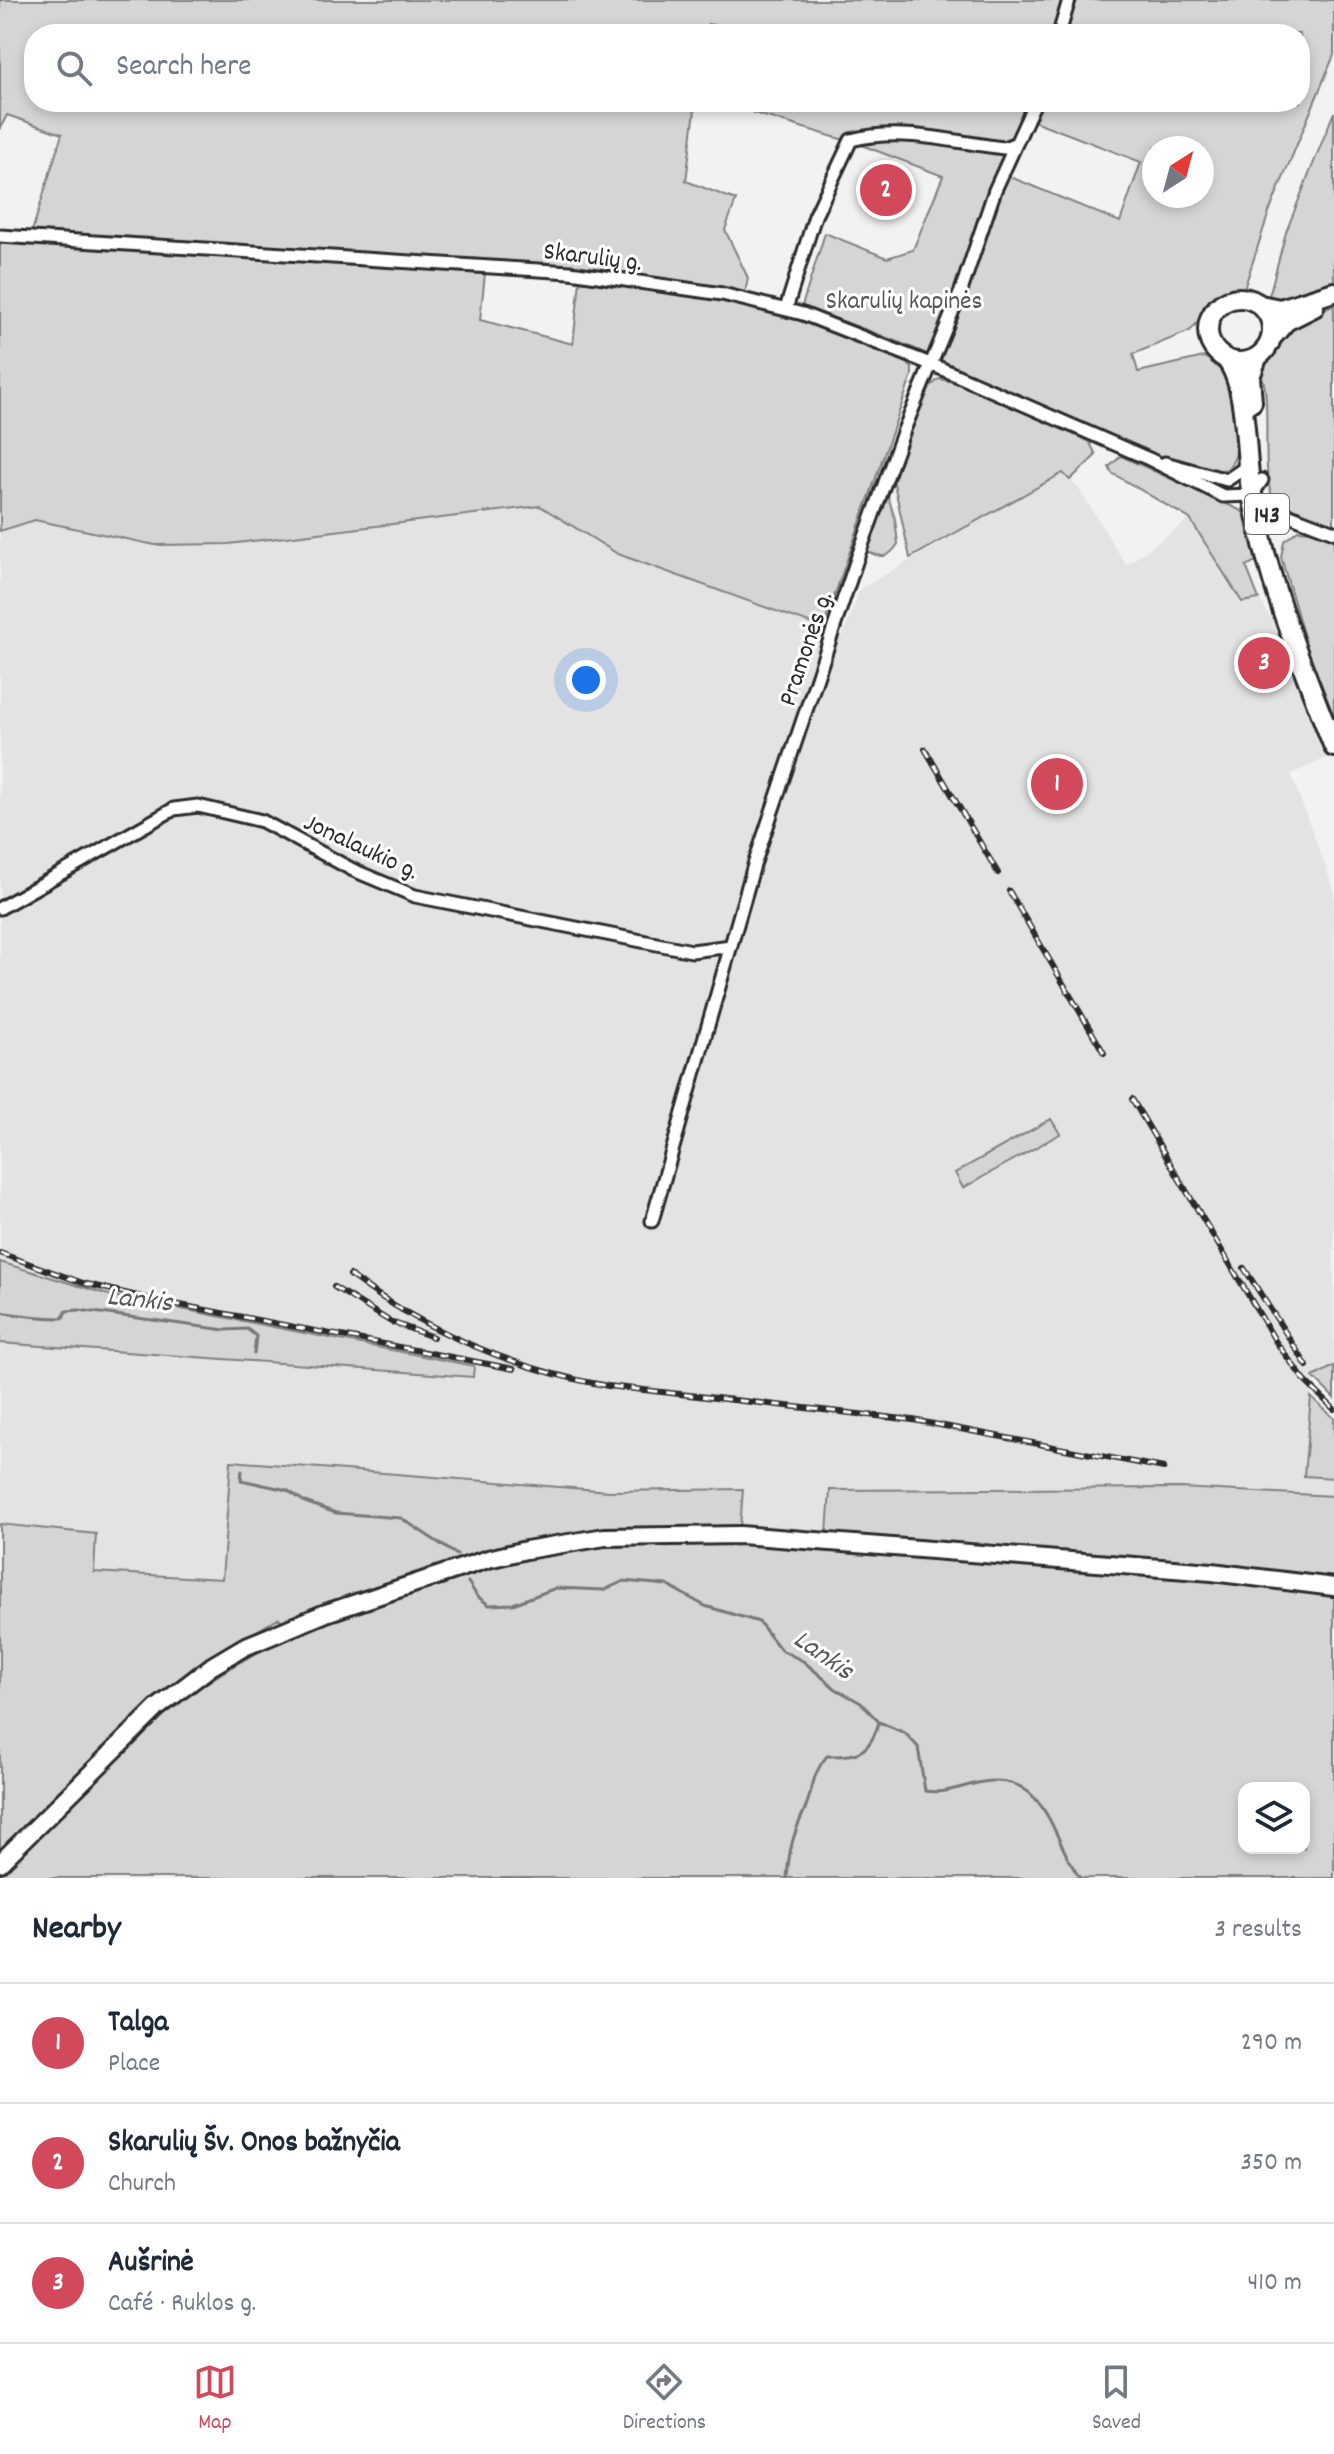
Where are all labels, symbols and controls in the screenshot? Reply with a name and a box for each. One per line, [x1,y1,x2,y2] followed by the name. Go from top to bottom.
[24,24,1310,112] search box
[52,46,96,90] icon: search
[116,47,252,90] text: Search here
[1142,136,1214,208] north arrow
[860,160,912,220] pin: 2
[541,234,644,283] street label: Skarulių g.
[825,284,983,321] park label: Skarulių kapinės
[1245,494,1289,534] road number: 143
[770,587,844,711] street label: Pramonės g.
[1238,633,1290,693] pin: 3
[566,660,606,700] your location
[1031,754,1083,814] pin: 1
[297,805,424,891] street label: Jonalaukio g.
[105,1279,176,1325] water label: Lankis
[784,1622,862,1693] water label: Lankis
[1238,1782,1310,1854] map controls
[1238,1782,1310,1854] button: layers
[32,1906,121,1955] text: Nearby
[1215,1912,1302,1949] text: 3 results
[108,2003,168,2046] text: Talga
[55,2025,61,2062] text: 1
[1241,2025,1302,2062] text: 290 m
[108,2046,160,2083] text: Place
[108,2123,400,2166] text: Skarulių Šv. Onos bažnyčia
[52,2145,64,2182] text: 2
[1240,2145,1302,2182] text: 350 m
[108,2166,176,2203] text: Church
[108,2243,194,2286] text: Aušrinė
[52,2265,64,2302] text: 3
[1248,2265,1302,2302] text: 410 m
[108,2286,256,2323] text: Café · Ruklos g.
[193,2360,237,2439] tab: Map
[623,2360,706,2439] tab: Directions
[1092,2360,1141,2439] tab: Saved

